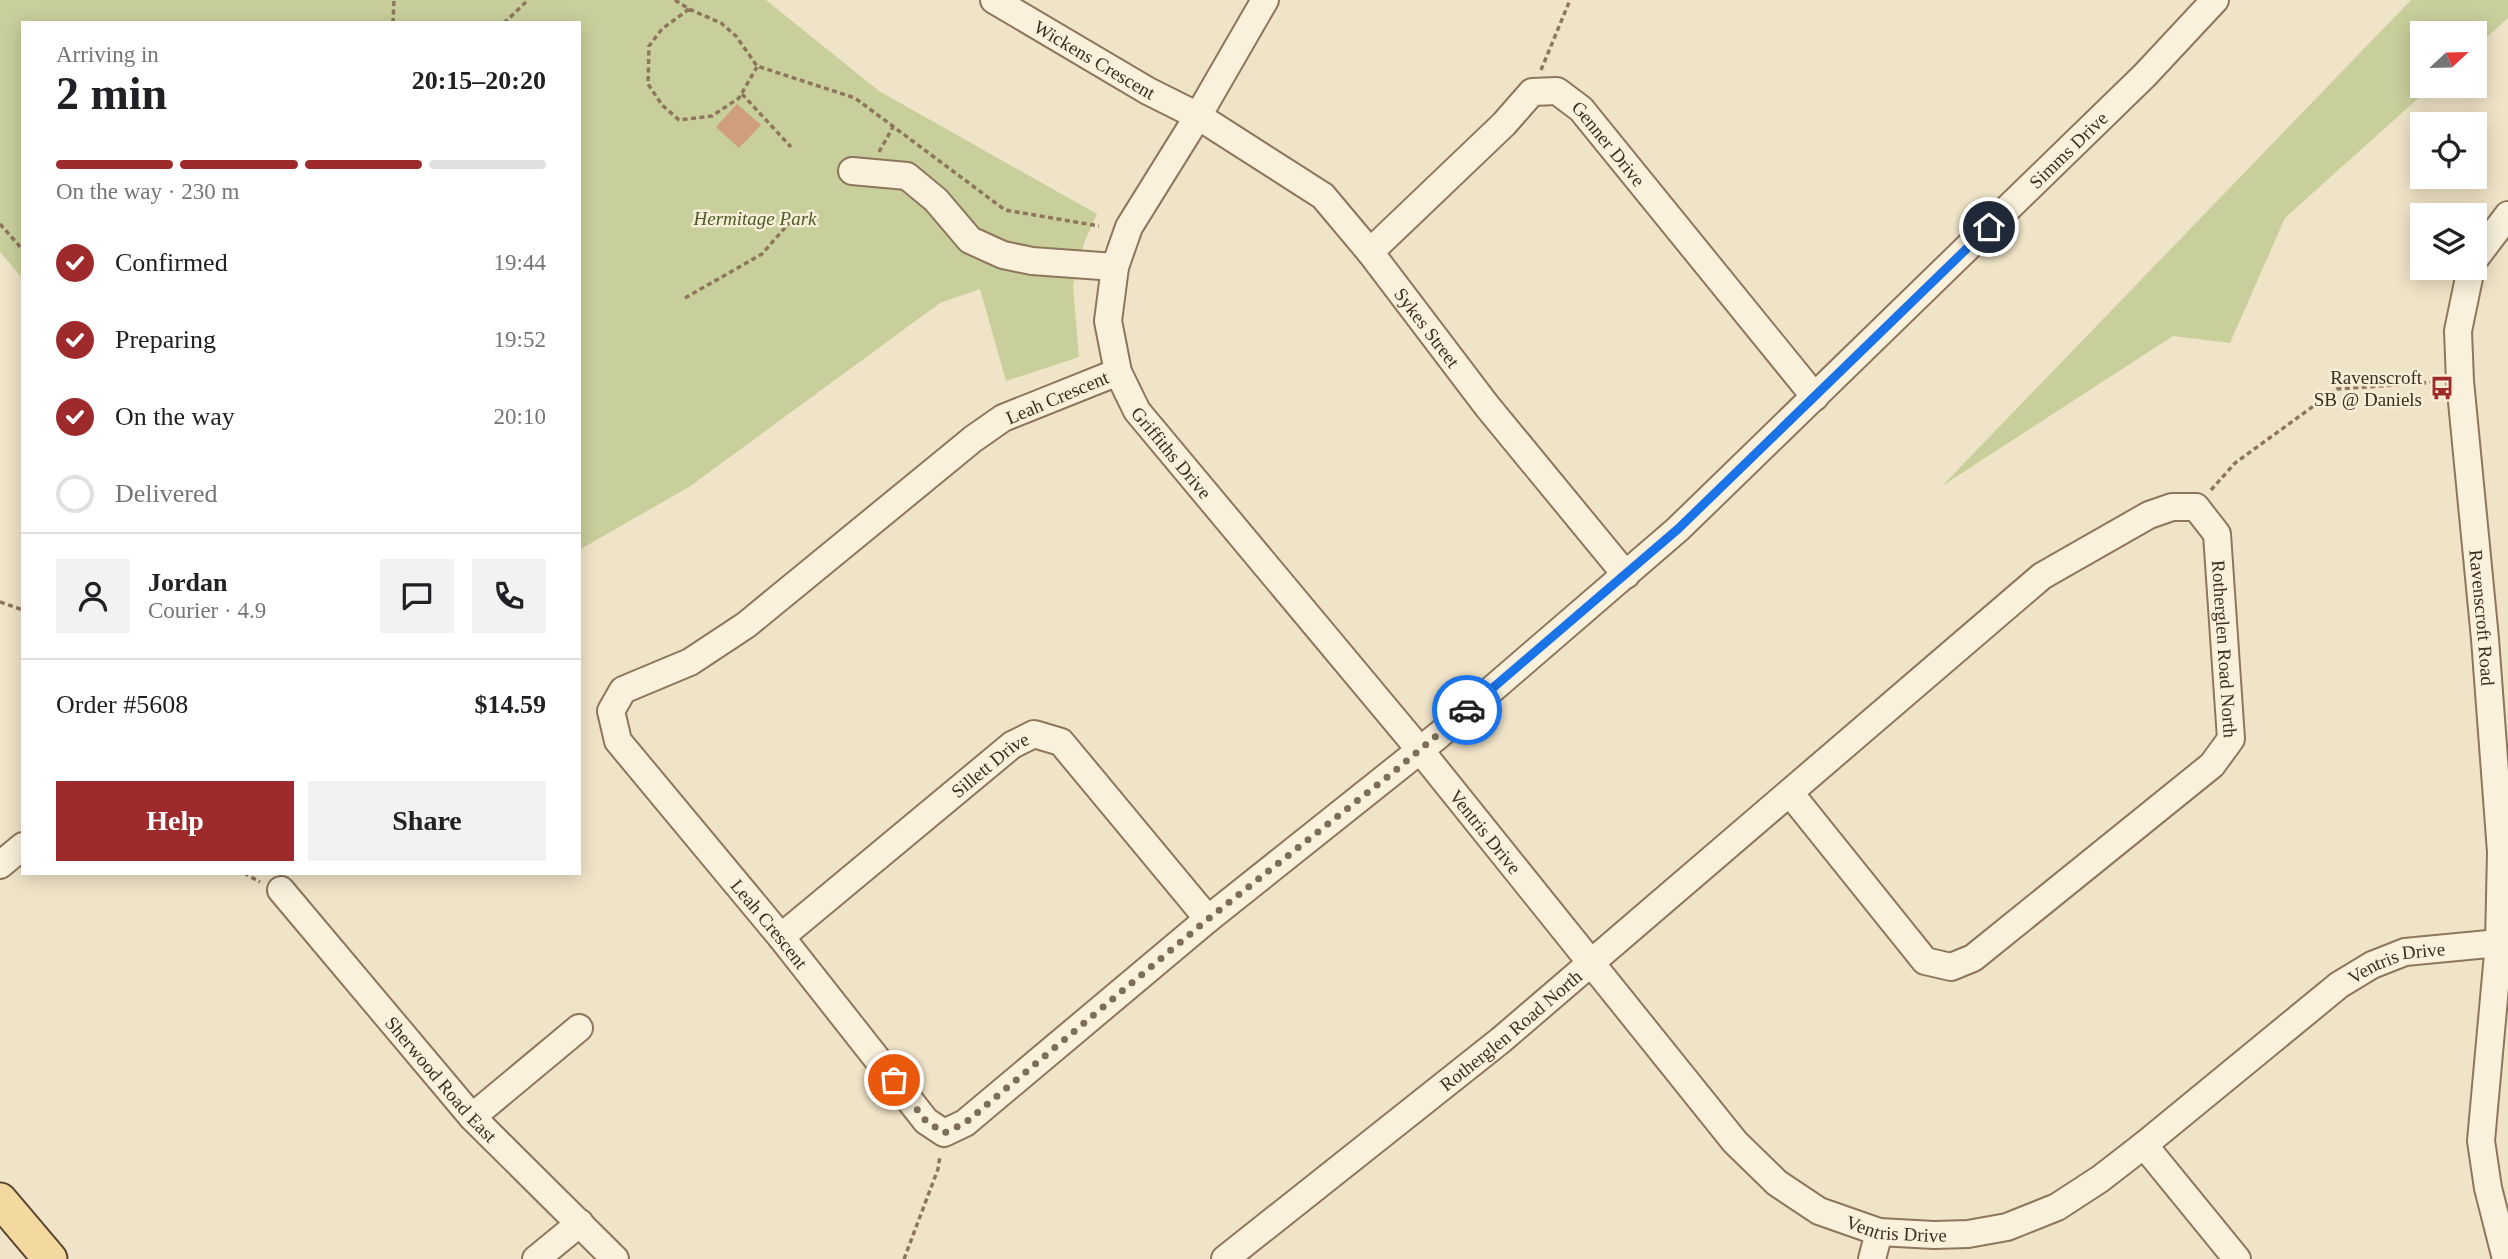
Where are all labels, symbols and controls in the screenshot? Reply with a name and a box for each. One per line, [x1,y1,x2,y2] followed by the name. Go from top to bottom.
[1030,16,1159,104] street label: Wickens Crescent
[2410,21,2487,98] north arrow
[2410,21,2487,280] map controls
[56,42,159,67] text: Arriving in
[412,66,546,95] text: 20:15–20:20
[56,68,167,119] text: 2 min
[1568,96,1649,191] street label: Genner Drive
[2025,107,2112,193] street label: Simms Drive
[2410,112,2487,189] button: locate
[56,179,239,204] text: On the way · 230 m
[1959,197,2019,257] pin
[2410,203,2487,280] button: layers
[693,208,817,229] park label: Hermitage Park
[1970,208,2008,246] icon: home
[56,244,94,282] icon: check
[115,248,228,277] text: Confirmed
[494,250,546,275] text: 19:44
[1390,284,1464,372] street label: Sykes Street
[56,321,94,359] icon: check
[115,325,216,354] text: Preparing
[494,327,546,352] text: 19:52
[1003,366,1112,428] street label: Leah Crescent
[2314,367,2423,410] place label: Ravenscroft SB @ Daniels
[2428,374,2456,402] bus stop icon: Ravenscroft SB @ Daniels
[56,398,94,436] icon: check
[115,402,235,431] text: On the way
[1127,403,1216,503] street label: Griffiths Drive
[494,404,546,429] text: 20:10
[115,479,218,508] text: Delivered
[2465,549,2499,687] street label: Ravenscroft Road
[56,559,130,633] button: person
[380,559,454,633] button: chat
[472,559,546,633] button: phone
[2208,559,2241,739] street label: Rotherglen Road North
[148,568,227,597] text: Jordan
[148,598,266,623] text: Courier · 4.9
[1432,675,1502,745] courier
[56,690,188,719] text: Order #5608
[475,690,546,719] text: $14.59
[1448,691,1486,729] icon: car
[947,728,1032,802] street label: Sillett Drive
[56,781,294,861] button: Help
[308,781,546,861] button: Share
[1445,786,1525,878] street label: Ventris Drive
[726,875,812,973] street label: Leah Crescent
[2344,938,2446,988] street label: Ventris Drive
[1436,965,1587,1095] street label: Rotherglen Road North
[381,1012,502,1147] street label: Sherwood Road East
[864,1050,924,1110] pin
[875,1061,913,1099] icon: bag
[1843,1211,1947,1246] street label: Ventris Drive

